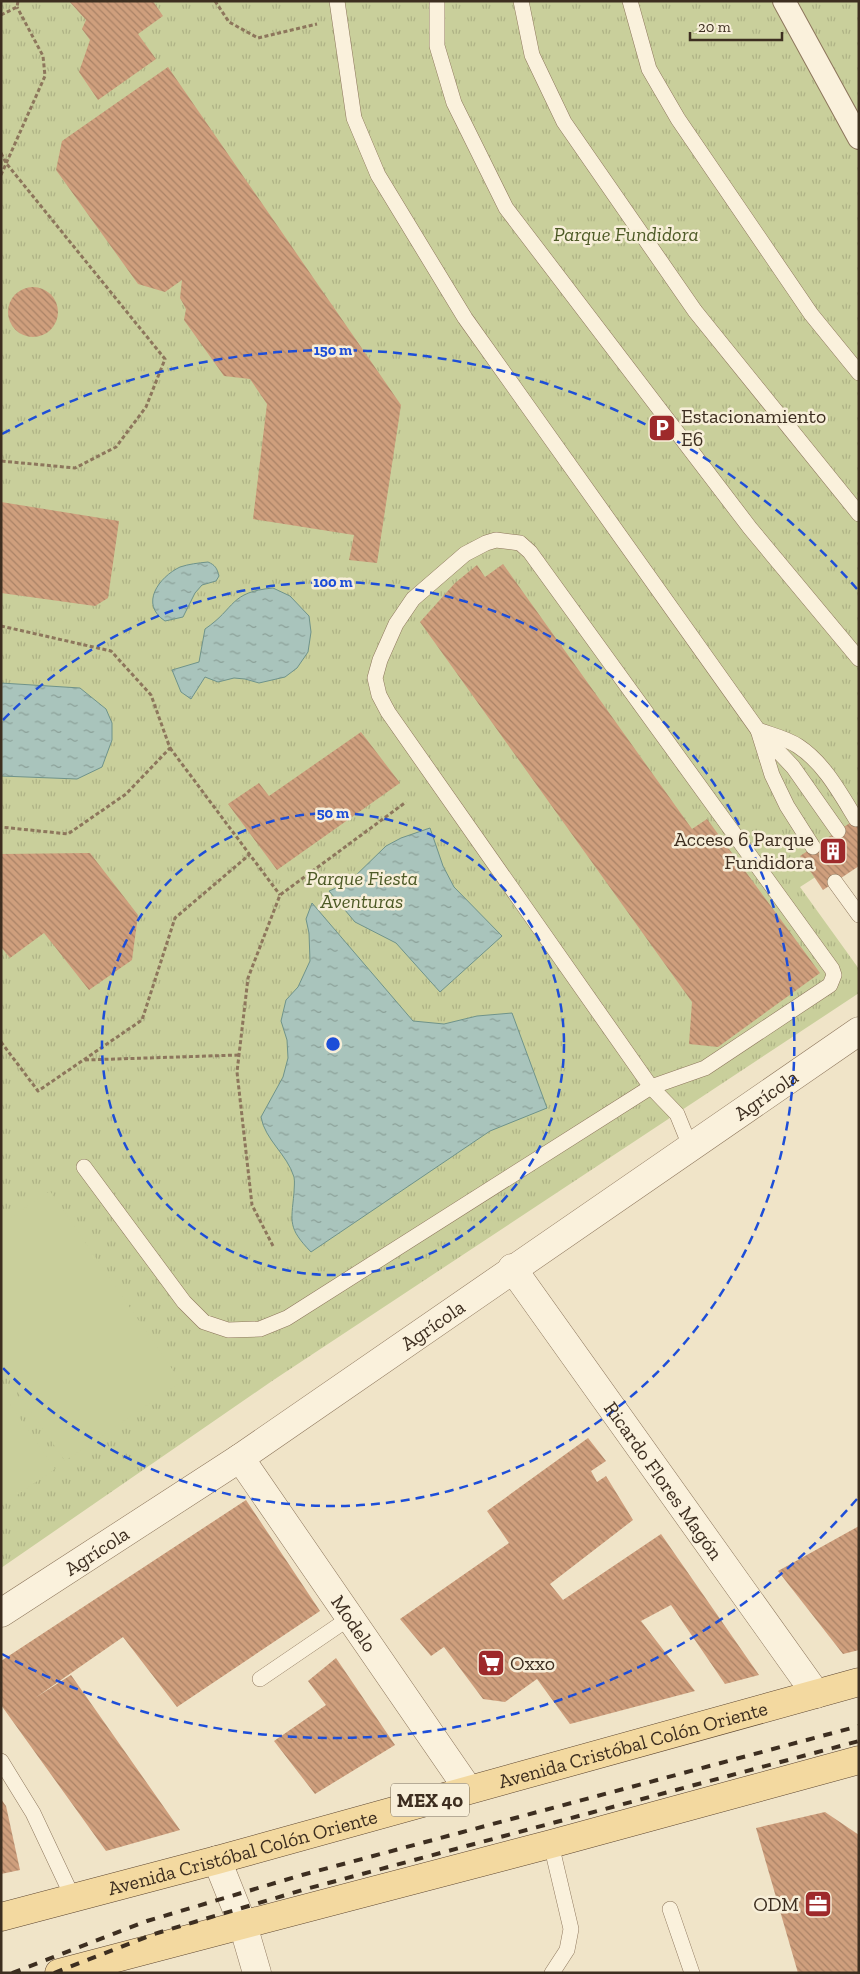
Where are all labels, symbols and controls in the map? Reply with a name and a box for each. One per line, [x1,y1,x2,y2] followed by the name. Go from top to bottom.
[690,10,782,42] scale bar
[698,18,731,36] text: 20 m
[553,222,699,246] park label: Parque Fundidora
[314,341,352,359] text: 150 m
[681,404,826,451] place label: Estacionamiento E6
[647,413,677,443] parking icon: Estacionamiento E6
[313,573,353,591] text: 100 m
[317,804,349,822] text: 50 m
[674,827,814,874] place label: Acceso 6 Parque Fundidora
[818,836,848,866] building icon: Acceso 6 Parque Fundidora
[306,866,418,913] park label: Parque Fiesta Aventuras
[324,1035,342,1053] centre of rings
[730,1065,803,1125] street label: Agrícola
[396,1294,470,1355] street label: Agrícola
[599,1397,729,1565] street label: Ricardo Flores Magón
[60,1521,134,1581] street label: Agrícola
[326,1591,382,1656] street label: Modelo
[476,1648,506,1678] supermarket icon: Oxxo
[510,1651,555,1675] place label: Oxxo
[496,1696,770,1793] street label: Avenida Cristóbal Colón Oriente
[391,1784,469,1816] road number: MEX 40
[105,1804,380,1900] street label: Avenida Cristóbal Colón Oriente
[803,1889,833,1919] office icon: ODM
[753,1892,799,1916] place label: ODM

